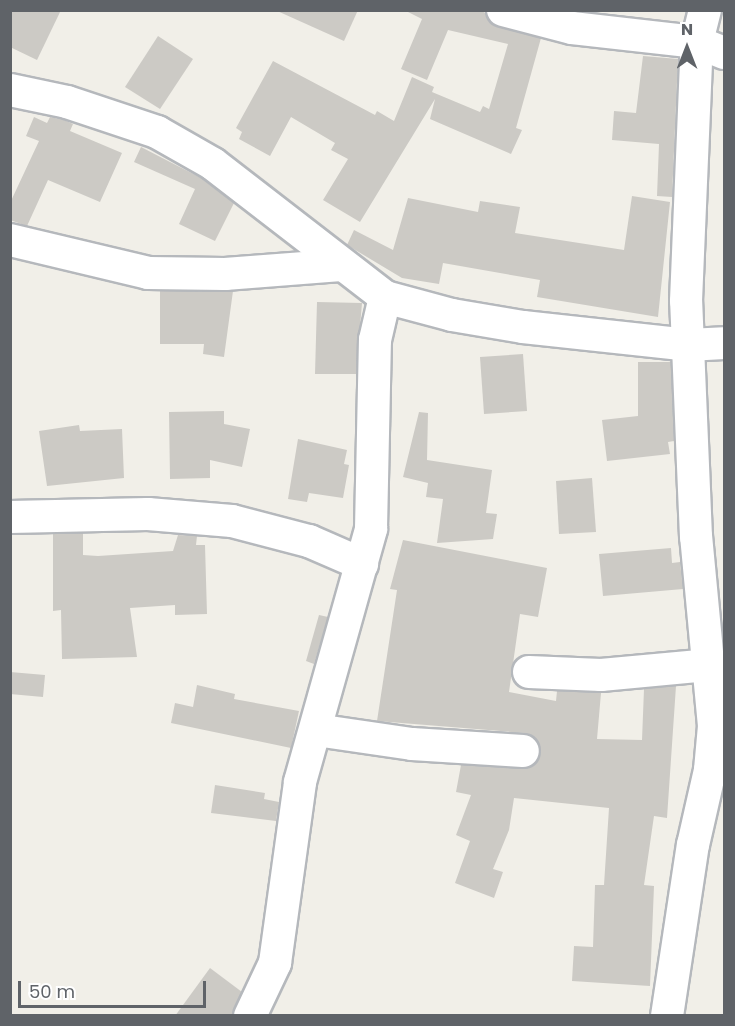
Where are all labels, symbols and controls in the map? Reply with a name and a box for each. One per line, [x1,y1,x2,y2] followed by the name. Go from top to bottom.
[657,18,717,78] north arrow
[681,18,693,41] text: N
[21,969,208,1007] scale bar
[29,979,75,1004] text: 50 m

